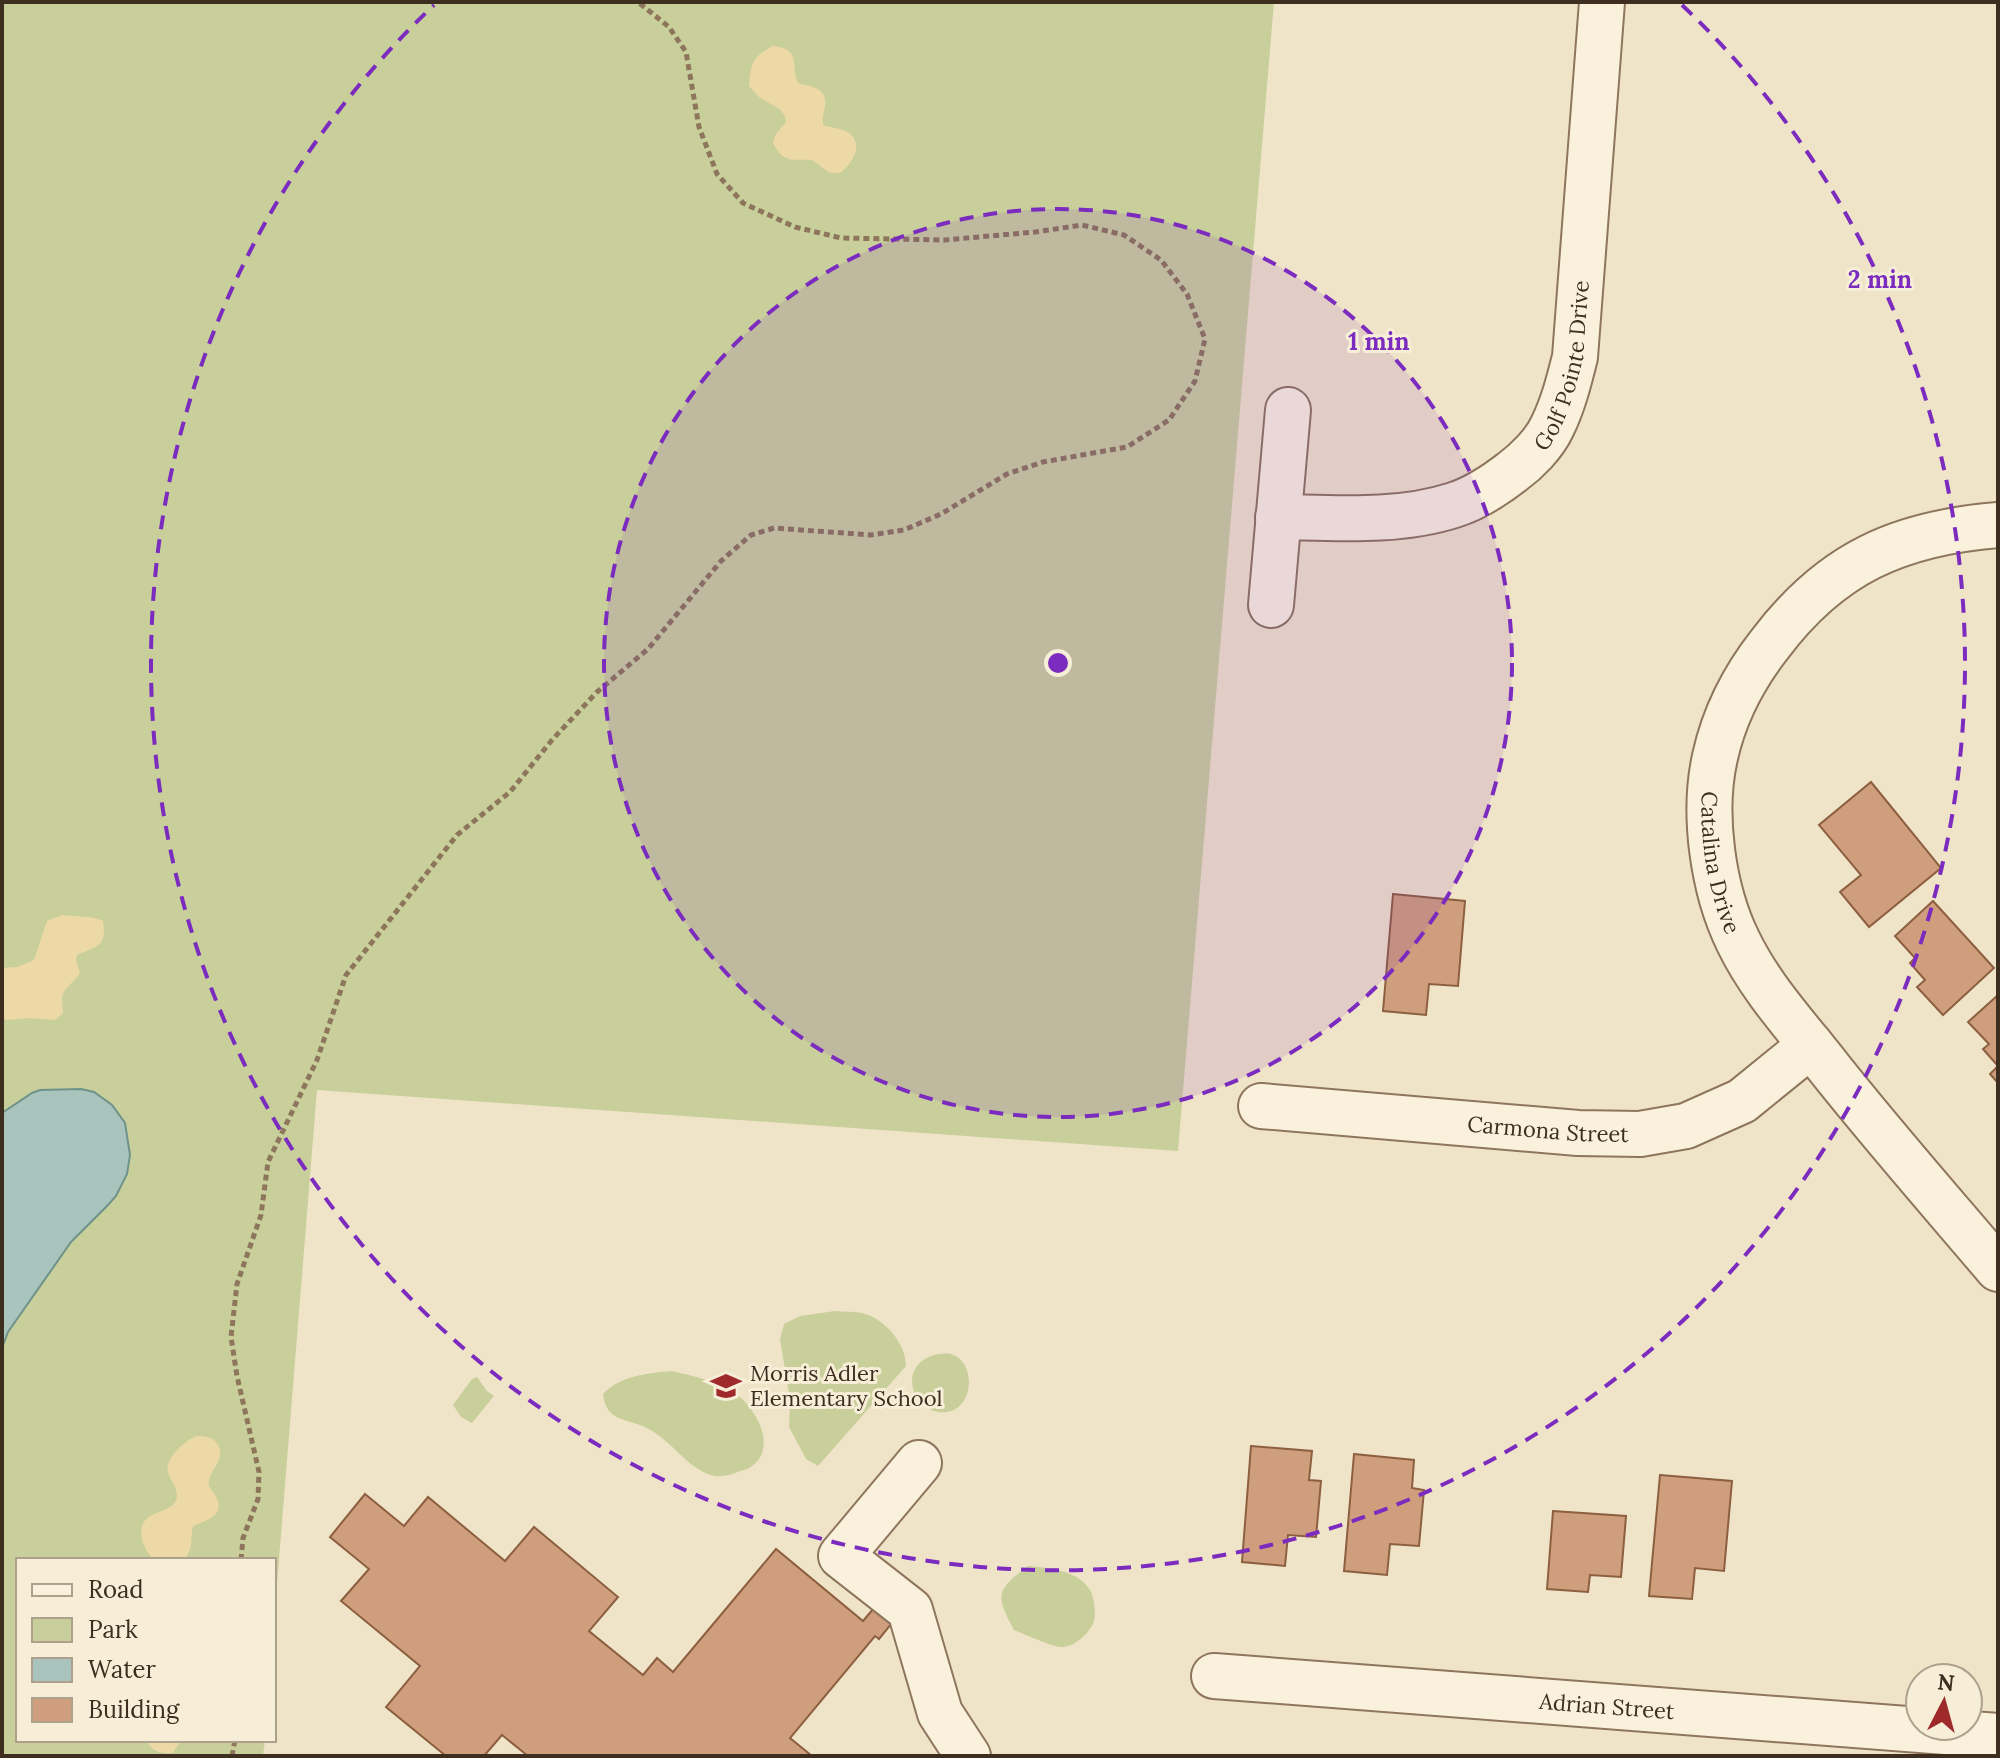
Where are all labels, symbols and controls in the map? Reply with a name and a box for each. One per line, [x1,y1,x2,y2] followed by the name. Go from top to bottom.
[1848,264,1912,295] text: 2 min
[1527,279,1595,456] street label: Golf Pointe Drive
[1348,326,1410,357] text: 1 min
[1044,649,1072,677] centre of rings
[1695,791,1747,938] street label: Catalina Drive
[1466,1110,1629,1148] street label: Carmona Street
[750,1359,943,1412] place label: Morris Adler Elementary School
[709,1369,743,1403] school or university icon: Morris Adler Elementary School
[16,1558,276,1742] legend
[88,1574,144,1605] text: Road
[88,1614,138,1645] text: Park
[88,1654,156,1685] text: Water
[1904,1662,1984,1742] north arrow
[1936,1667,1956,1697] text: N
[1537,1687,1676,1725] street label: Adrian Street
[88,1694,180,1725] text: Building

